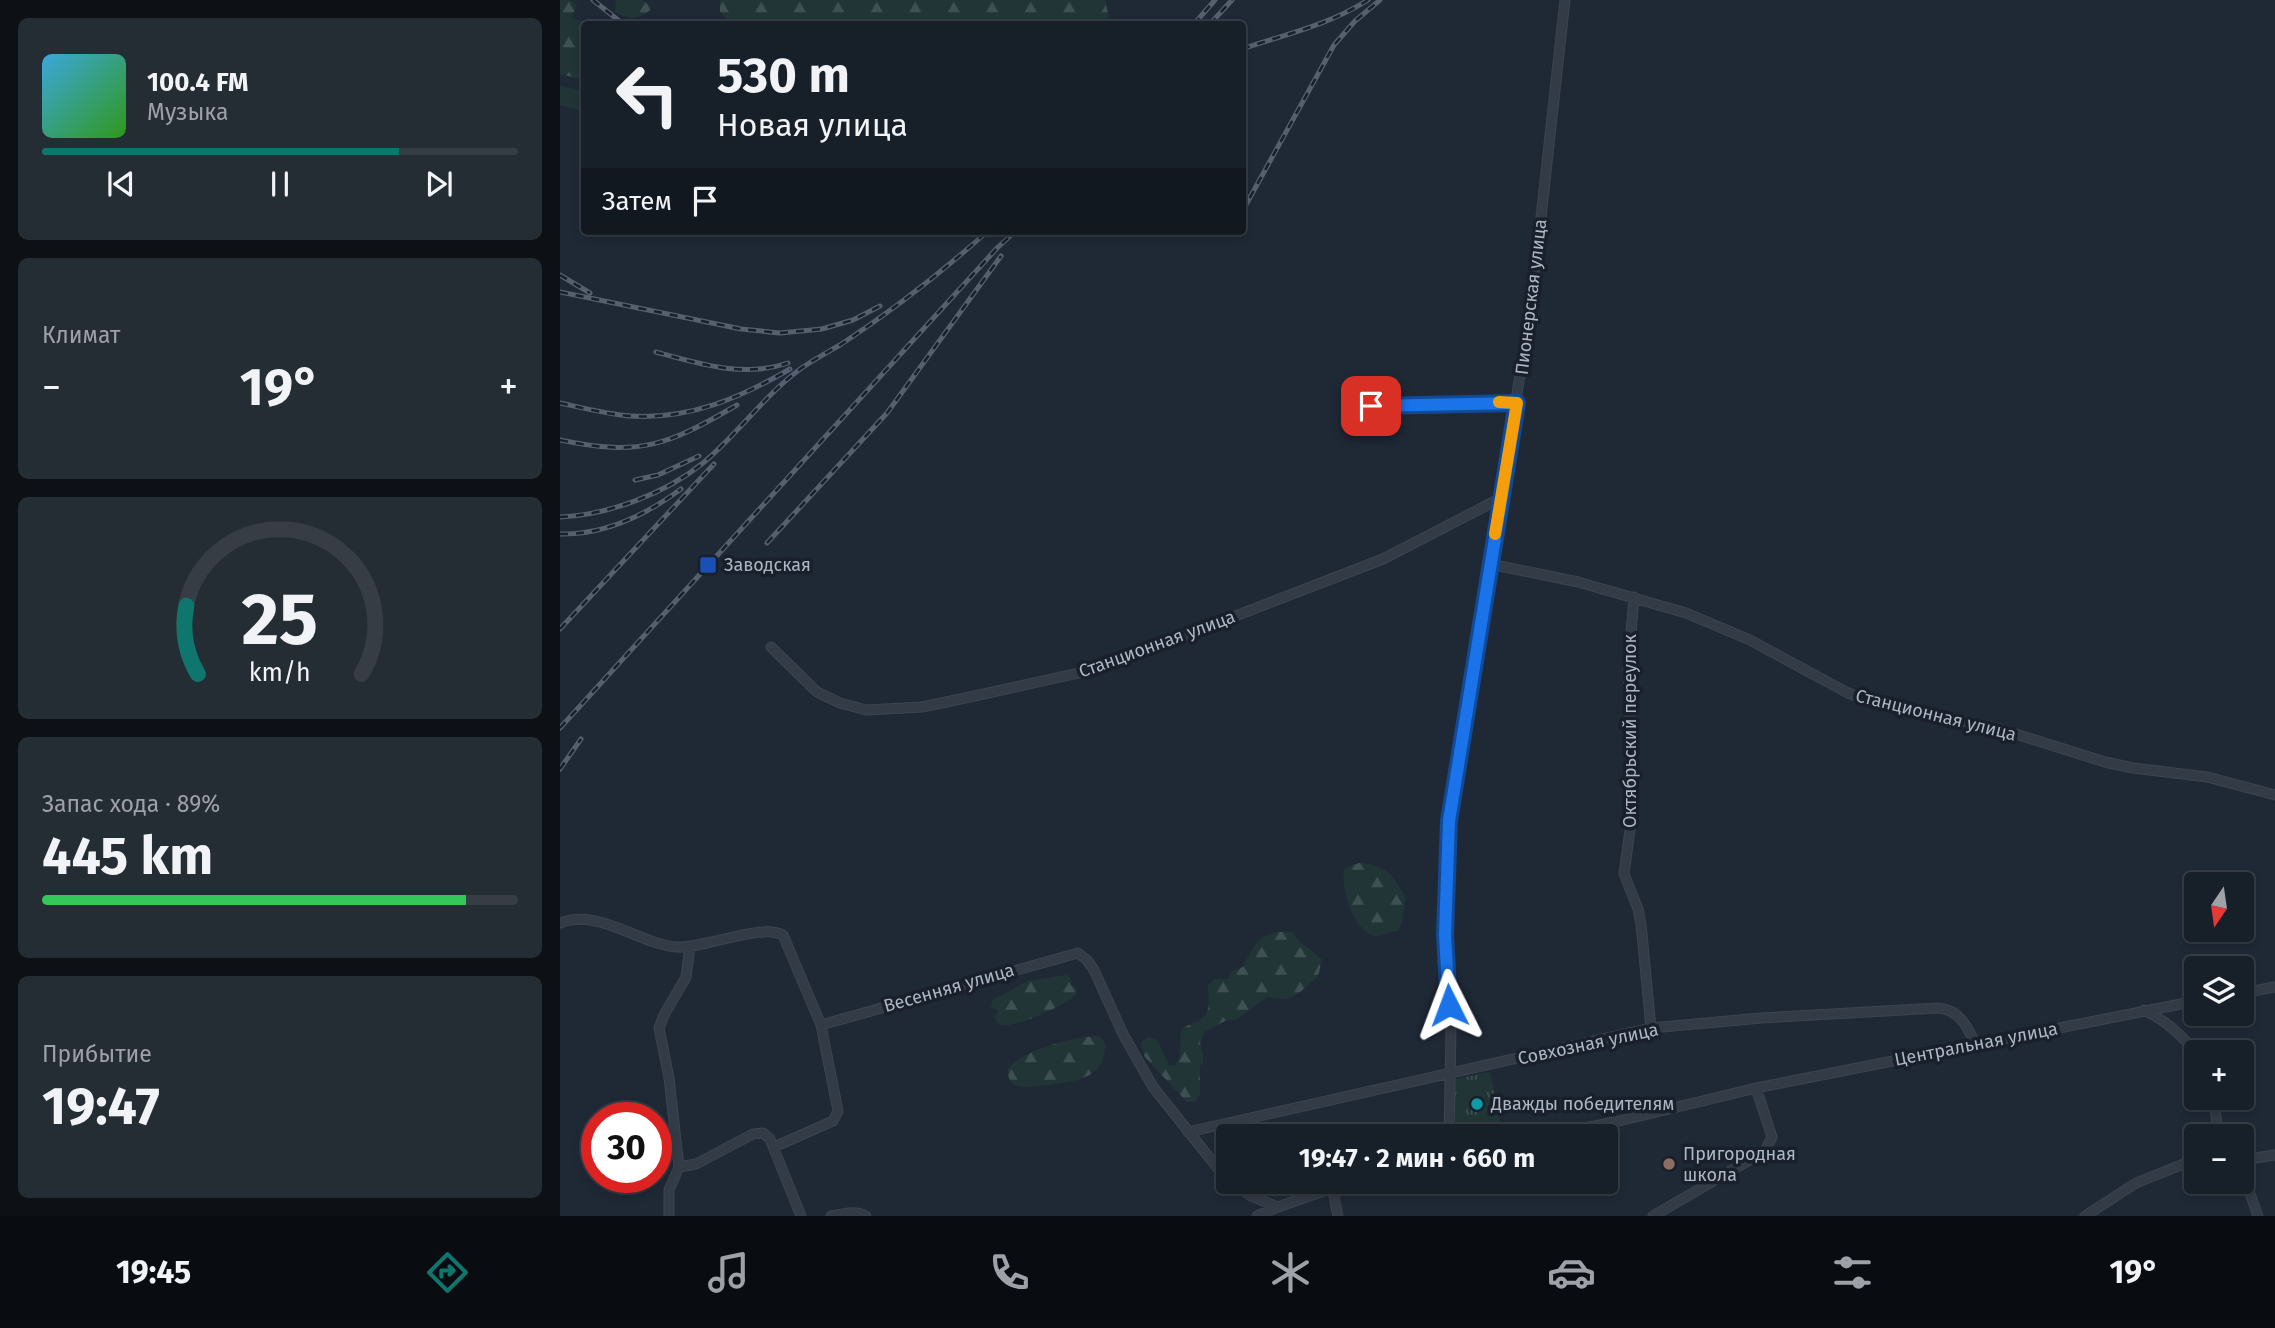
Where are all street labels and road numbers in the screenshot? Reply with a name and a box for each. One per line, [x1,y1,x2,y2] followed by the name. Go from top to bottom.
[1511,218,1551,376] street label: Пионерская улица
[1076,605,1238,683] street label: Станционная улица
[1619,633,1641,828] street label: Октябрьский переулок
[1853,684,2019,746] street label: Станционная улица
[881,959,1017,1017] street label: Весенняя улица
[1893,1017,2059,1071] street label: Центральная улица
[1516,1018,1660,1070] street label: Совхозная улица

